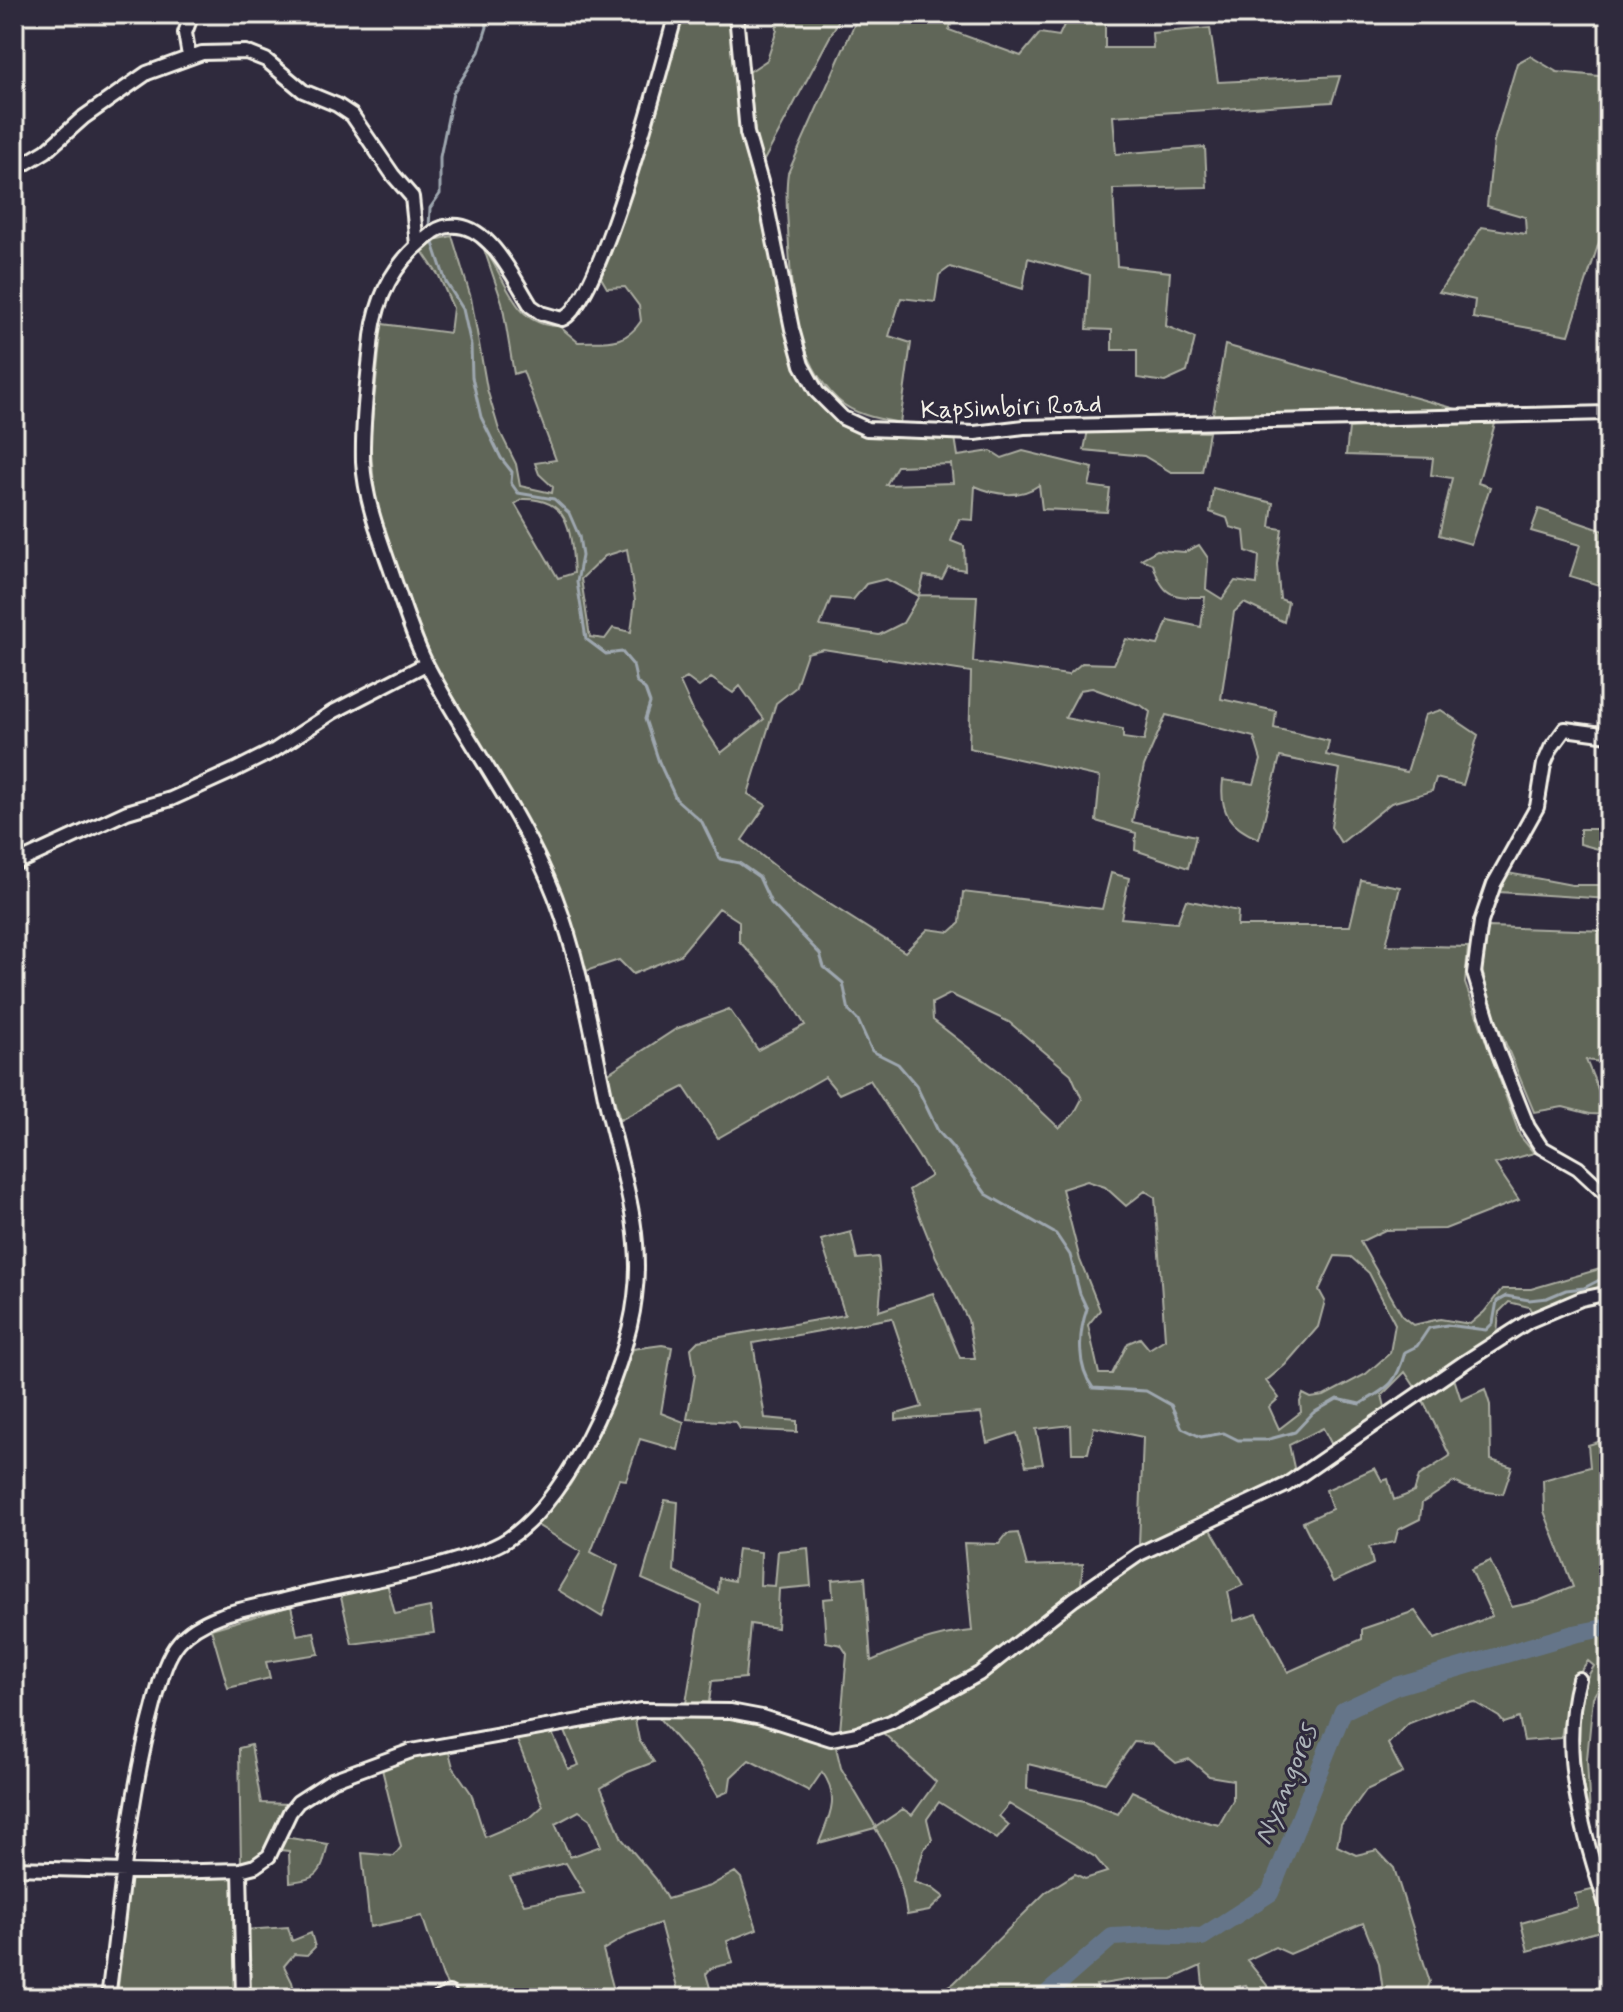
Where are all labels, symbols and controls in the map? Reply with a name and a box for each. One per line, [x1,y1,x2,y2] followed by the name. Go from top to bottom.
[920,388,1102,428] street label: Kapsimbiri Road
[1245,1717,1328,1851] water label: Nyangores

